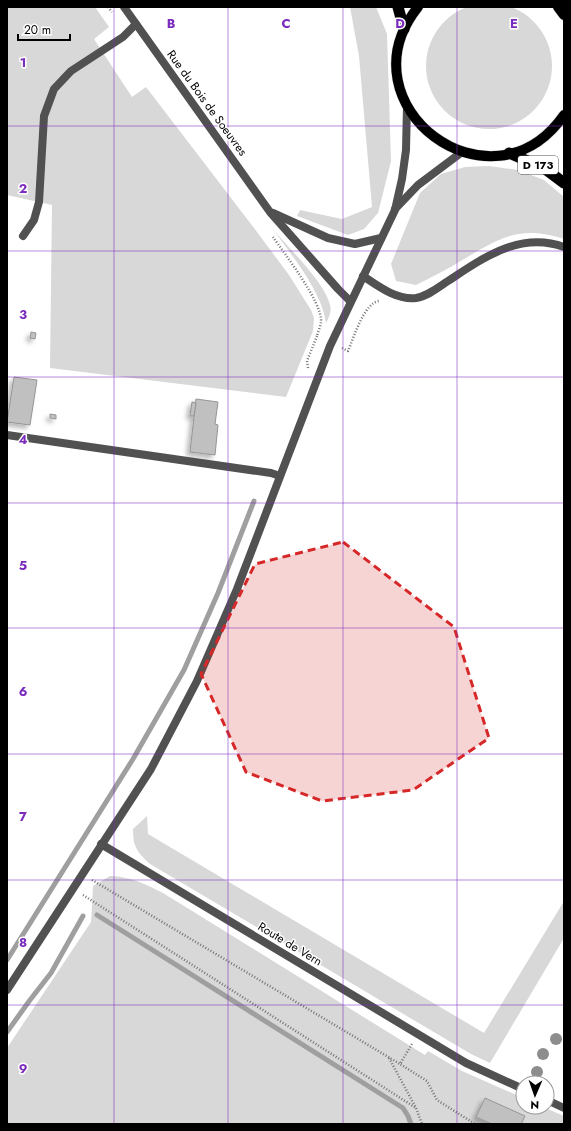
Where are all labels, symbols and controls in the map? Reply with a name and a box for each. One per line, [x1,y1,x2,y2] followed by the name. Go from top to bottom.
[167,14,176,33] text: B
[281,14,291,33] text: C
[395,14,405,33] text: D
[510,14,518,33] text: E
[18,16,70,42] scale bar
[24,21,51,39] text: 20 m
[162,46,252,160] street label: Rue du Bois de Soeuvres
[20,53,26,72] text: 1
[518,156,558,174] road number: D 173
[19,179,27,198] text: 2
[19,305,27,324] text: 3
[18,430,28,449] text: 4
[19,556,27,575] text: 5
[19,682,28,701] text: 6
[19,807,27,826] text: 7
[254,918,326,970] street label: Route de Vern
[19,933,27,952] text: 8
[19,1059,28,1078] text: 9
[515,1075,555,1115] north arrow
[530,1097,539,1113] text: N

